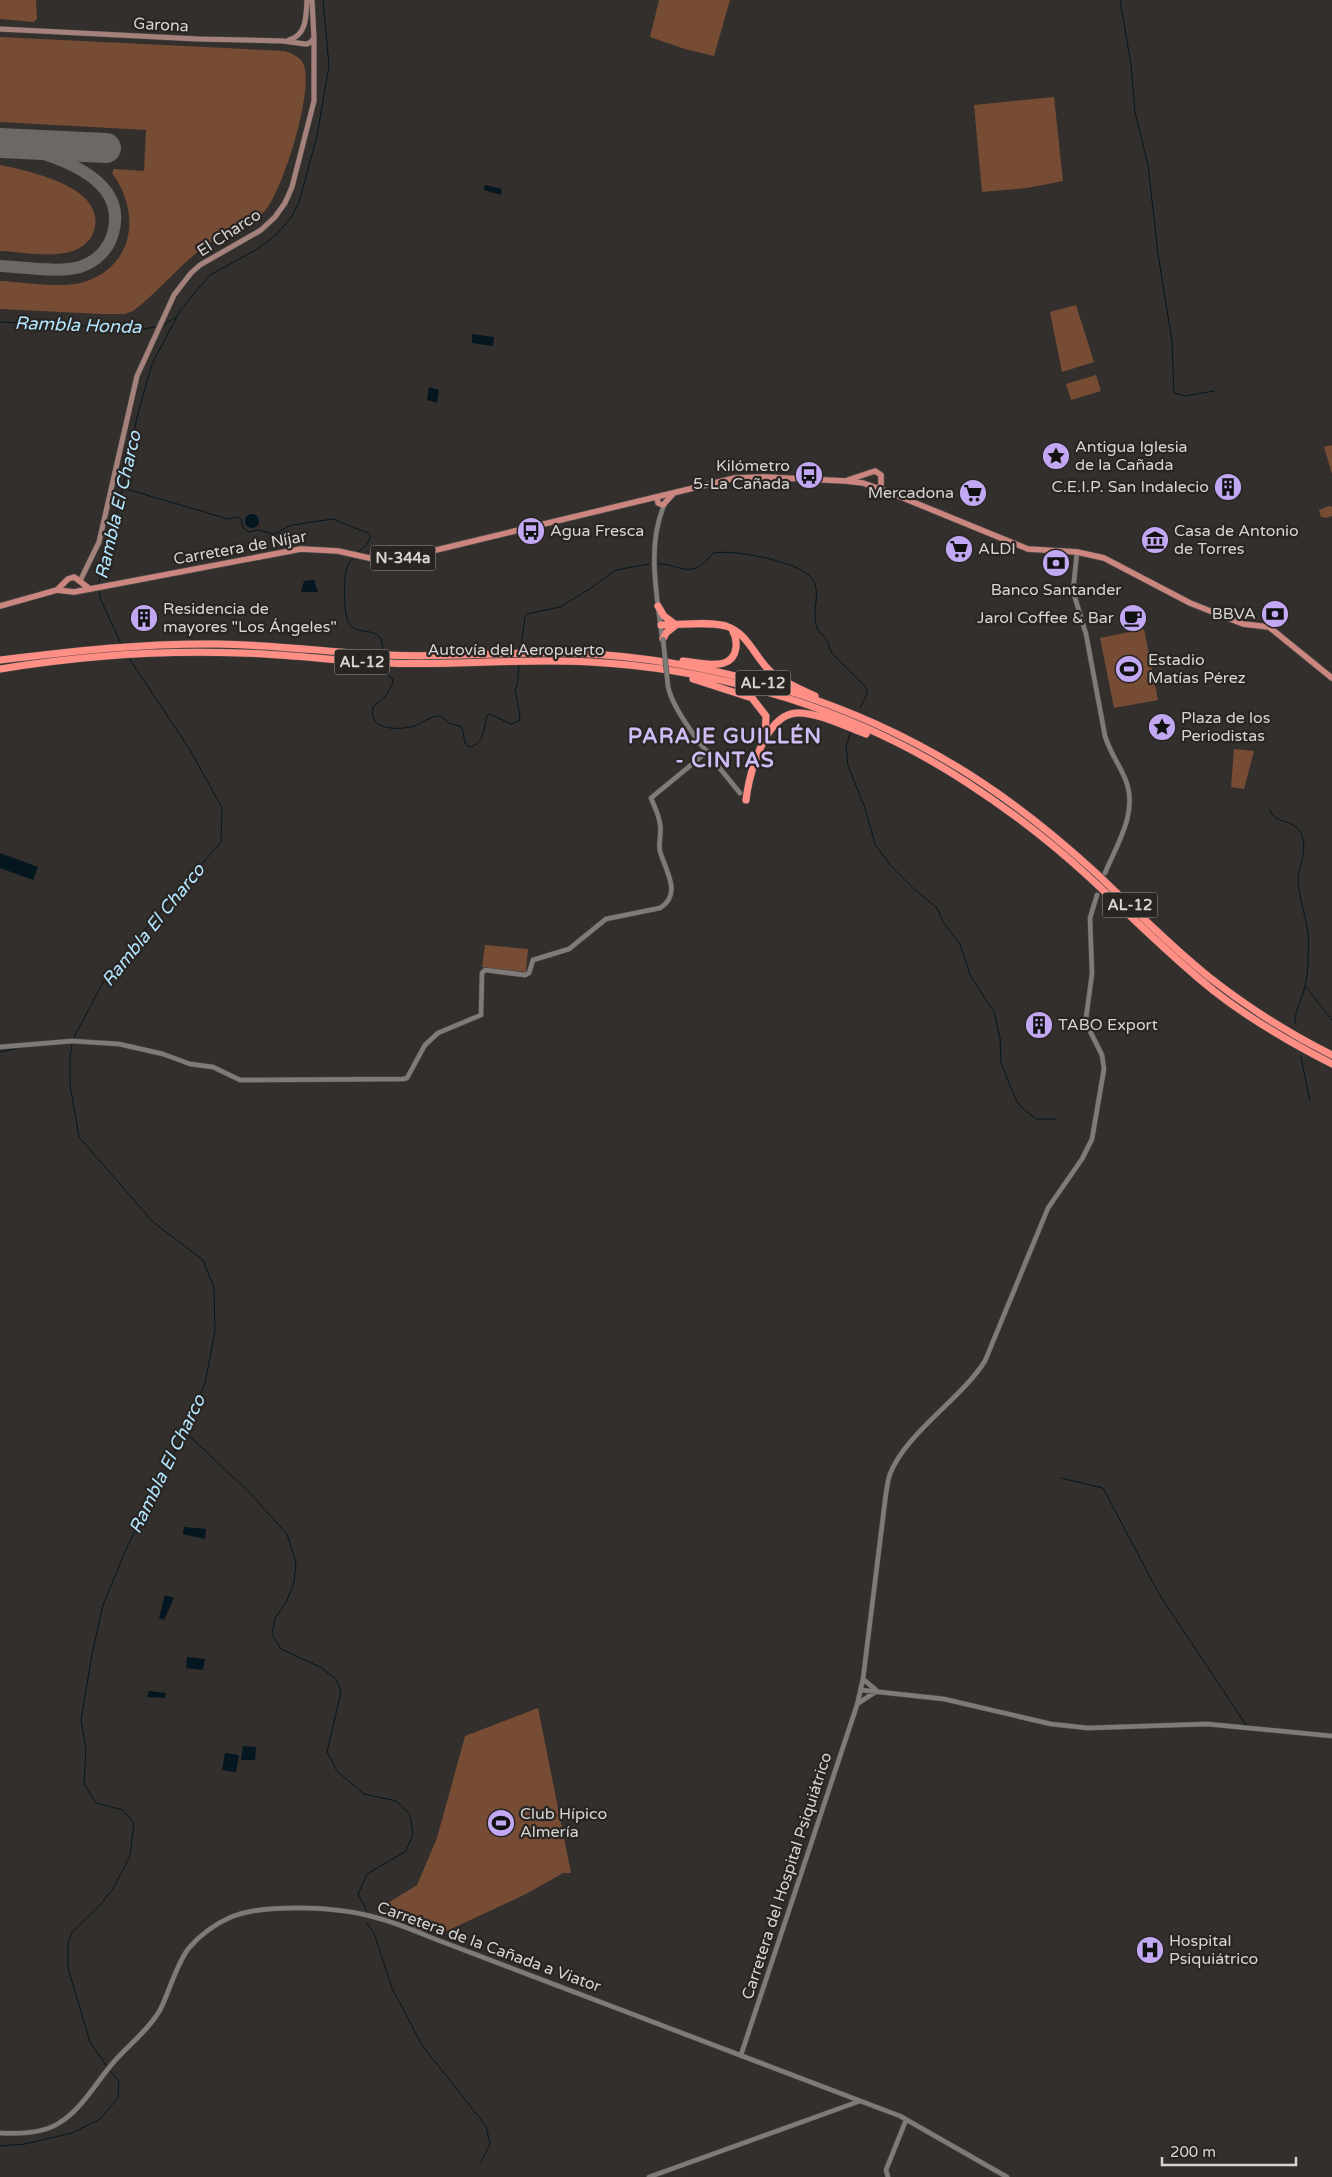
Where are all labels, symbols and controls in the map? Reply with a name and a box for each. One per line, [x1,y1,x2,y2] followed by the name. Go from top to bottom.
[133,14,189,36] street label: Garona
[193,205,265,261] street label: El Charco
[14,312,143,338] water label: Rambla Honda
[90,428,146,581] water label: Rambla El Charco
[1075,437,1188,475] place label: Antigua Iglesia de la Cañada
[1041,441,1071,471] place icon: Antigua Iglesia de la Cañada
[693,456,790,494] place label: Kilómetro 5-La Cañada
[794,460,824,490] bus stop icon: Kilómetro 5-La Cañada
[1213,472,1243,502] building icon: C.E.I.P. San Indalecio
[1052,477,1209,497] place label: C.E.I.P. San Indalecio
[958,478,988,508] supermarket icon: Mercadona
[868,483,954,503] place label: Mercadona
[516,516,546,546] bus stop icon: Agua Fresca
[550,521,644,541] place label: Agua Fresca
[1174,521,1299,559] place label: Casa de Antonio de Torres
[1140,525,1170,555] museum icon: Casa de Antonio de Torres
[172,526,309,570] street label: Carretera de Níjar
[944,534,974,564] supermarket icon: ALDI
[978,539,1016,559] place label: ALDI
[370,546,436,570] road number: N-344a
[1041,548,1071,578] bank icon: Banco Santander
[991,580,1122,600] place label: Banco Santander
[163,599,337,637] place label: Residencia de mayores "Los Ángeles"
[1260,599,1290,629] bank icon: BBVA
[129,603,159,633] building icon: Residencia de mayores "Los Ángeles"
[1118,603,1148,633] cafe icon: Jarol Coffee & Bar
[1212,604,1256,624] place label: BBVA
[977,608,1115,628] place label: Jarol Coffee & Bar
[427,640,605,660] street label: Autovía del Aeropuerto
[334,650,390,674] road number: AL-12
[1148,650,1246,688] place label: Estadio Matías Pérez
[1114,654,1144,684] sports icon: Estadio Matías Pérez
[736,670,790,696] road number: AL-12
[1181,708,1270,746] place label: Plaza de los Periodistas
[1147,712,1177,742] place icon: Plaza de los Periodistas
[628,723,822,773] district label: PARAJE GUILLÉN - CINTAS
[97,858,210,991] water label: Rambla El Charco
[1102,892,1158,918] road number: AL-12
[1024,1010,1054,1040] building icon: TABO Export
[1058,1015,1158,1035] place label: TABO Export
[124,1390,211,1537] water label: Rambla El Charco
[738,1750,836,2002] street label: Carretera del Hospital Psiquiátrico
[520,1804,607,1842] place label: Club Hípico Almería
[486,1808,516,1838] sports icon: Club Hípico Almería
[374,1897,604,1997] street label: Carretera de la Cañada a Viator
[1169,1931,1258,1969] place label: Hospital Psiquiátrico
[1135,1935,1165,1965] hospital icon: Hospital Psiquiátrico
[1162,2134,1296,2166] scale bar
[1170,2143,1216,2161] text: 200 m

